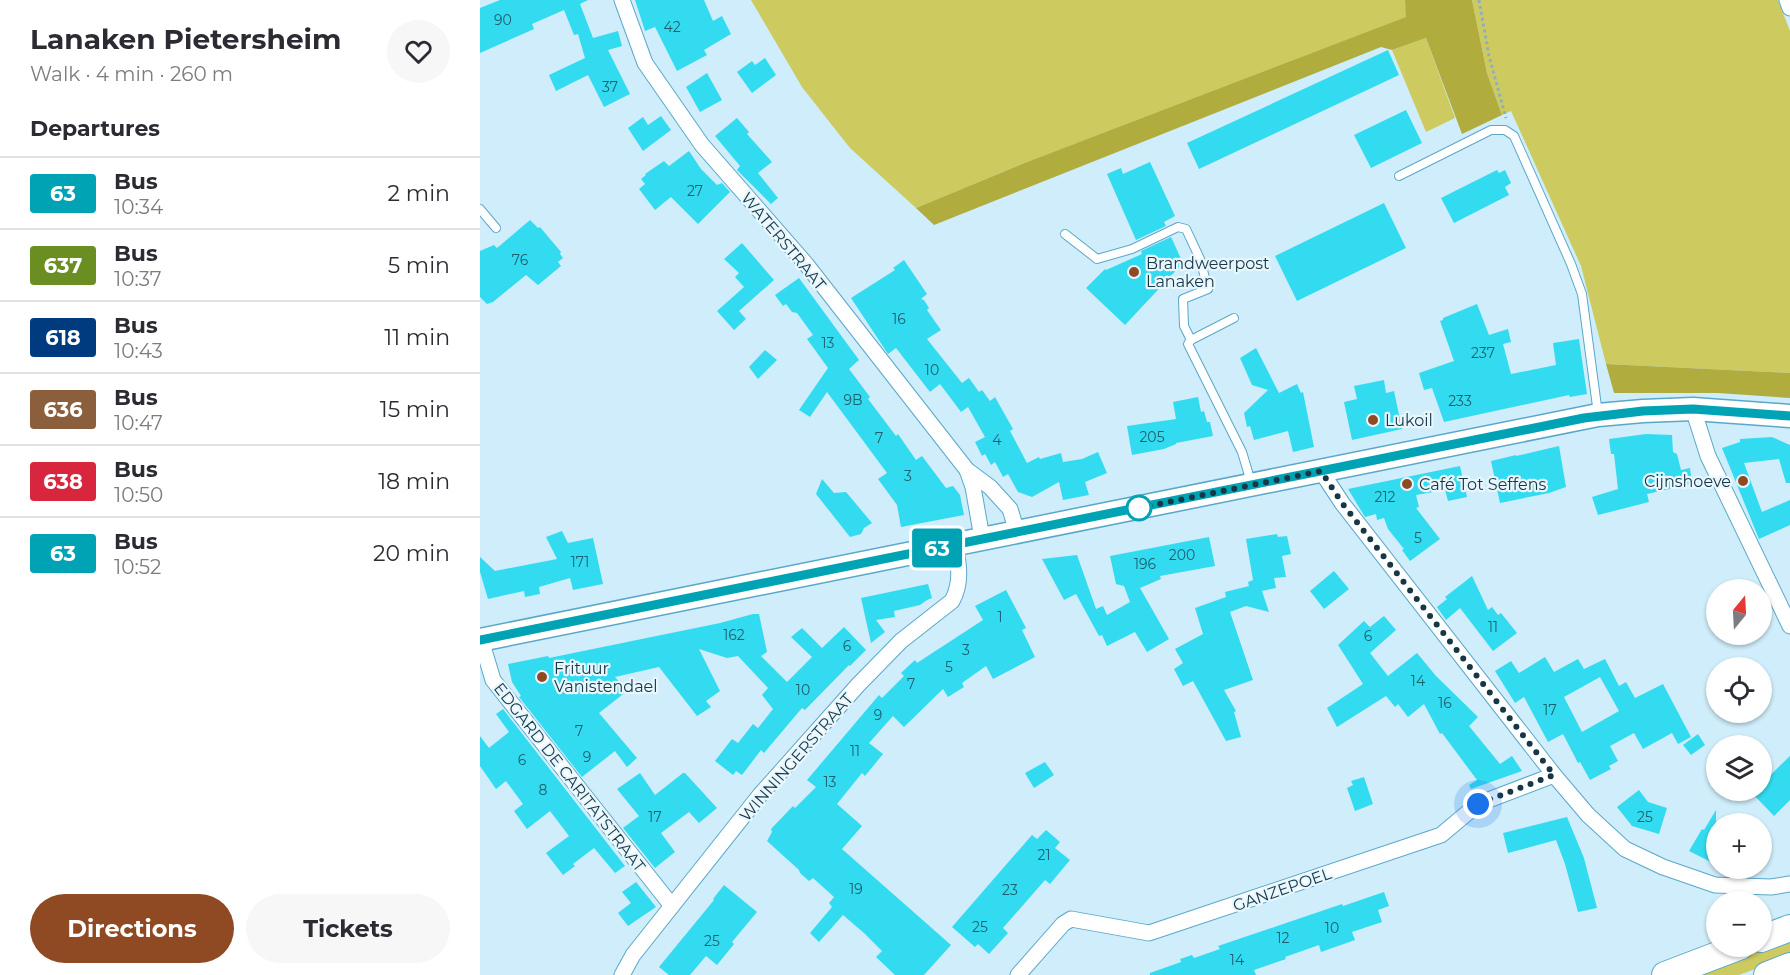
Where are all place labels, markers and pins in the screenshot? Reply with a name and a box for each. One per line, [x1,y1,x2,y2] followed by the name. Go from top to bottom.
[1146,254,1270,291] place label: Brandweerpost Lanaken
[1127,265,1141,279] marker: Brandweerpost Lanaken
[1385,411,1433,430] place label: Lukoil
[1366,413,1380,427] marker: Lukoil
[1644,472,1731,491] place label: Cijnshoeve
[1736,474,1750,488] marker: Cijnshoeve
[1419,475,1547,494] place label: Café Tot Seffens
[1400,477,1414,491] marker: Café Tot Seffens
[1126,495,1152,521] unlabelled marker
[554,659,658,696] place label: Frituur Vanistendael
[535,670,549,684] marker: Frituur Vanistendael

